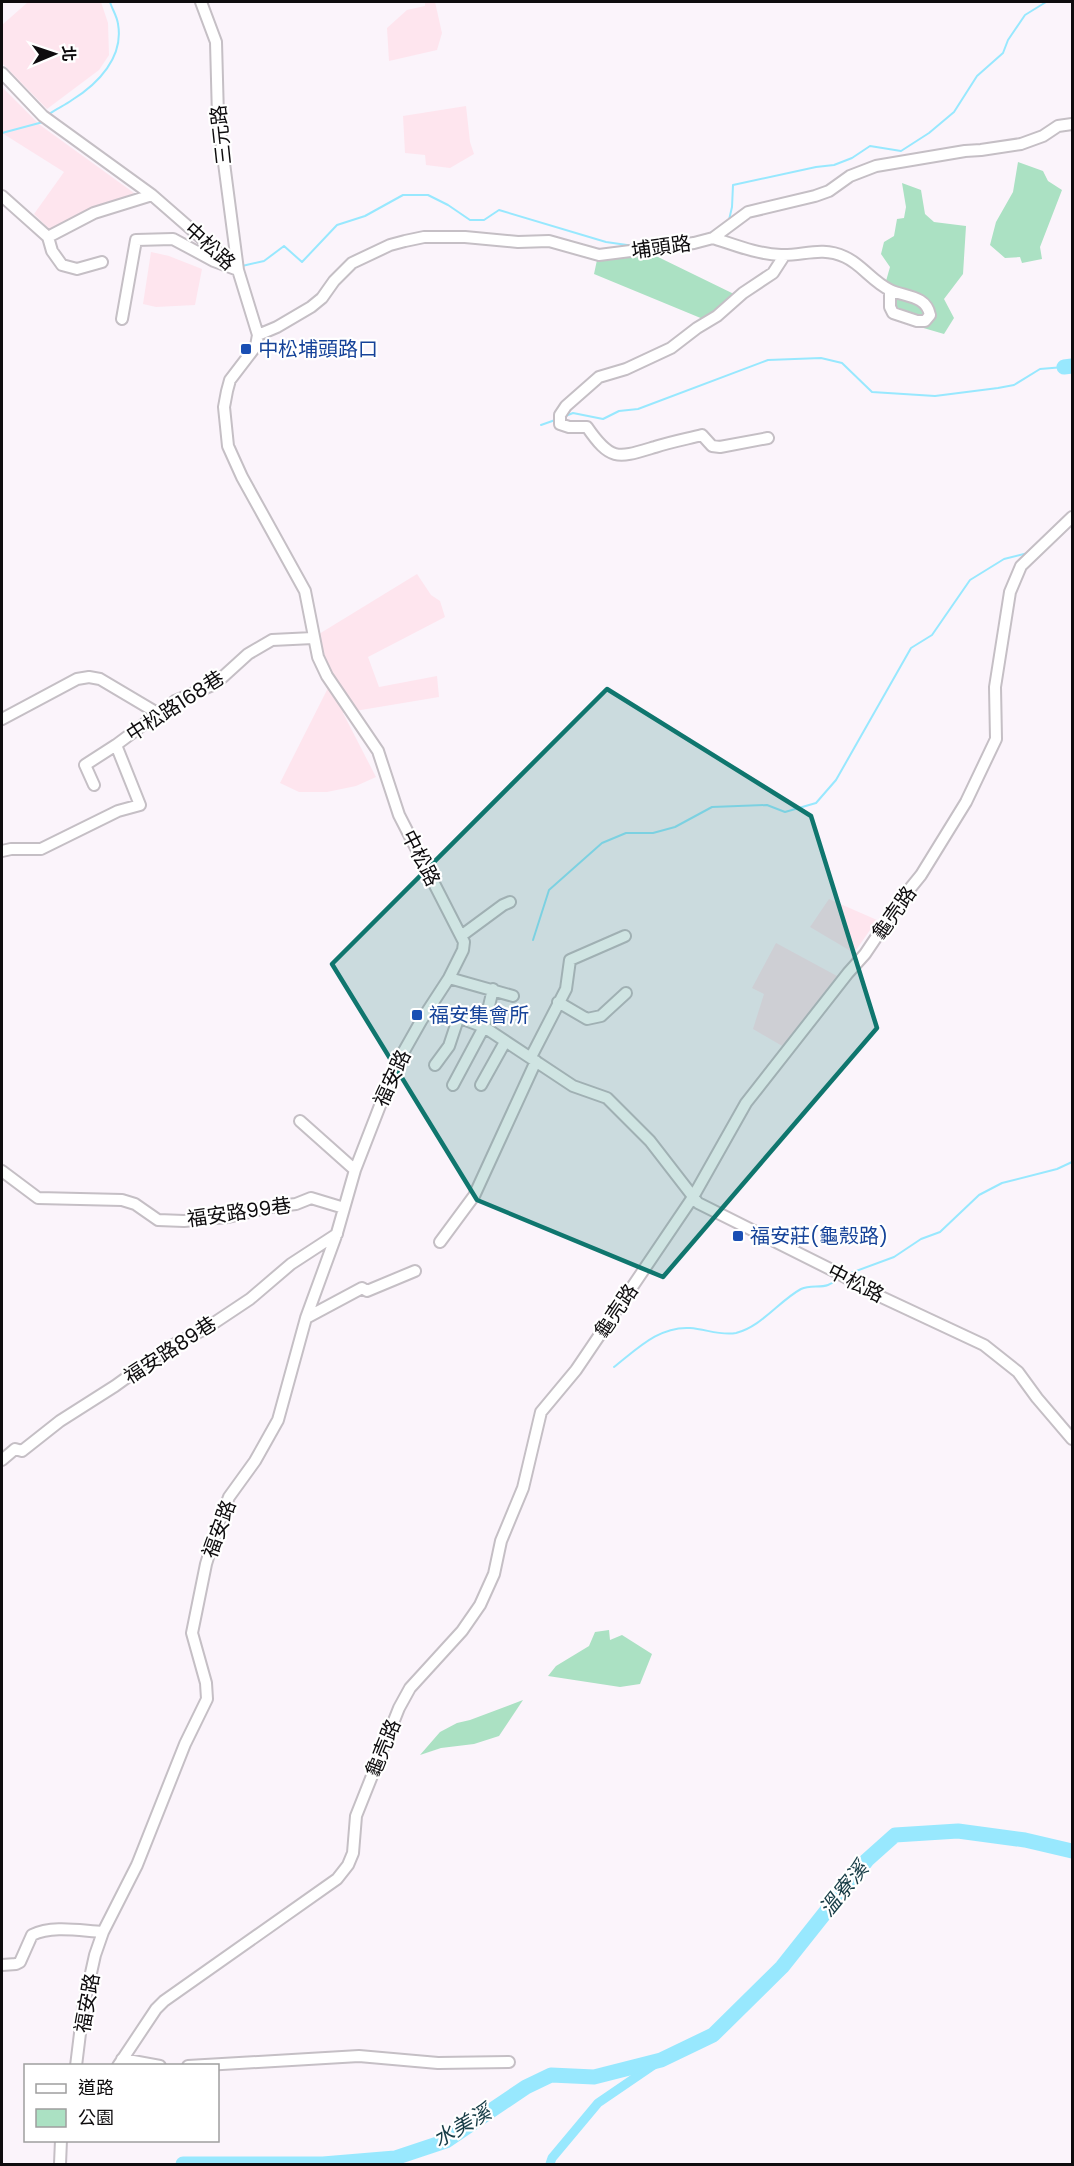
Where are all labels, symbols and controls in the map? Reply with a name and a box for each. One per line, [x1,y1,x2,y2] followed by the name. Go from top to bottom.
[24,24,84,84] north arrow
[57,45,80,62] text: 北
[204,104,238,166] street label: 三元路
[178,216,242,276] street label: 中松路
[629,229,693,265] street label: 埔頭路
[258,335,378,363] place label: 中松埔頭路口
[239,342,253,356] marker: 中松埔頭路口
[121,664,229,748] street label: 中松路168巷
[395,825,447,891] street label: 中松路
[865,880,923,946] street label: 龜壳路
[429,1001,529,1029] place label: 福安集會所
[410,1008,424,1022] marker: 福安集會所
[367,1045,417,1111] street label: 福安路
[185,1191,293,1233] street label: 福安路99巷
[750,1222,888,1250] place label: 福安莊(龜殼路)
[731,1229,745,1243] marker: 福安莊(龜殼路)
[823,1257,889,1309] street label: 中松路
[588,1278,644,1344] street label: 龜壳路
[118,1310,222,1390] street label: 福安路89巷
[196,1496,242,1562] street label: 福安路
[359,1715,407,1781] street label: 龜壳路
[813,1853,877,1922] water label: 溫寮溪
[68,1971,106,2035] street label: 福安路
[24,2064,219,2142] legend
[78,2075,114,2100] text: 道路
[427,2096,499,2154] water label: 水美溪
[78,2105,114,2130] text: 公園

